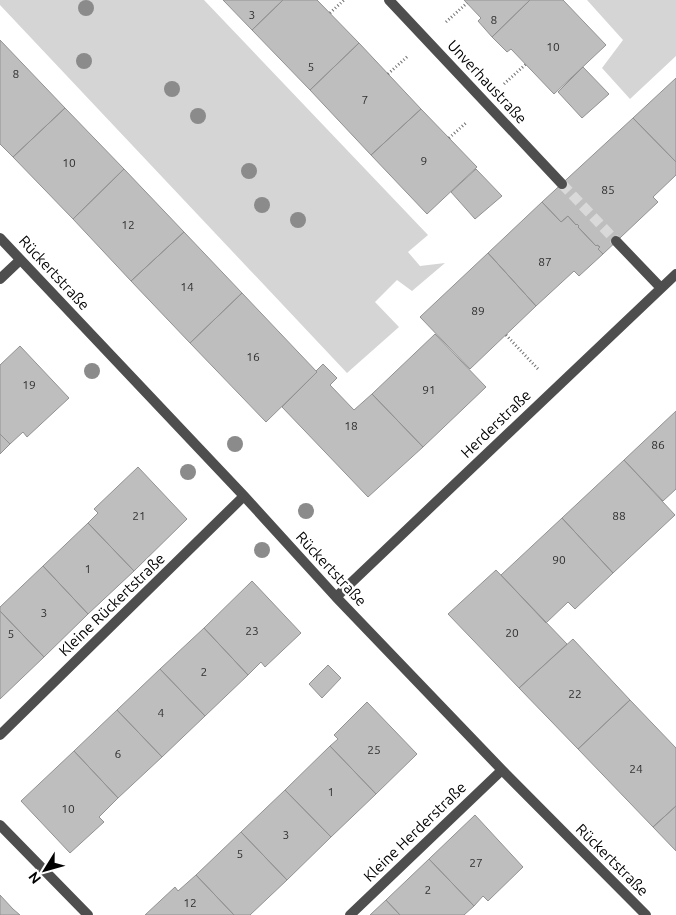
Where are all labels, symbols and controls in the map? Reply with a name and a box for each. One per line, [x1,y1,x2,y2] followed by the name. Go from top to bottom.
[249,8,255,21] house number: 3
[491,13,498,26] house number: 8
[444,36,530,127] street label: Unverhaustraße
[546,40,560,53] house number: 10
[308,60,314,73] house number: 5
[13,67,20,80] house number: 8
[362,93,368,106] house number: 7
[421,154,427,167] house number: 9
[62,156,76,169] house number: 10
[601,183,615,196] house number: 85
[121,218,135,231] house number: 12
[16,232,93,313] street label: Rückertstraße
[538,255,552,268] house number: 87
[180,280,194,293] house number: 14
[471,304,485,317] house number: 89
[246,350,260,363] house number: 16
[22,378,36,391] house number: 19
[422,383,436,396] house number: 91
[457,386,534,461] street label: Herderstraße
[344,419,358,432] house number: 18
[651,438,665,451] house number: 86
[132,509,146,522] house number: 21
[612,509,626,522] house number: 88
[293,528,370,609] street label: Rückertstraße
[55,550,168,660] street label: Kleine Rückertstraße
[552,553,566,566] house number: 90
[85,562,91,575] house number: 1
[41,606,47,619] house number: 3
[245,624,259,637] house number: 23
[505,626,519,639] house number: 20
[8,627,14,640] house number: 5
[201,665,207,678] house number: 2
[568,687,582,700] house number: 22
[158,706,165,719] house number: 4
[367,743,381,756] house number: 25
[115,747,122,760] house number: 6
[629,762,643,775] house number: 24
[360,778,469,885] street label: Kleine Herderstraße
[328,785,334,798] house number: 1
[61,802,75,815] house number: 10
[573,820,652,899] street label: Rückertstraße
[283,828,289,841] house number: 3
[20,845,70,895] north arrow
[237,847,243,860] house number: 5
[469,856,483,869] house number: 27
[25,869,44,887] text: N
[425,883,431,896] house number: 2
[183,896,197,909] house number: 12

